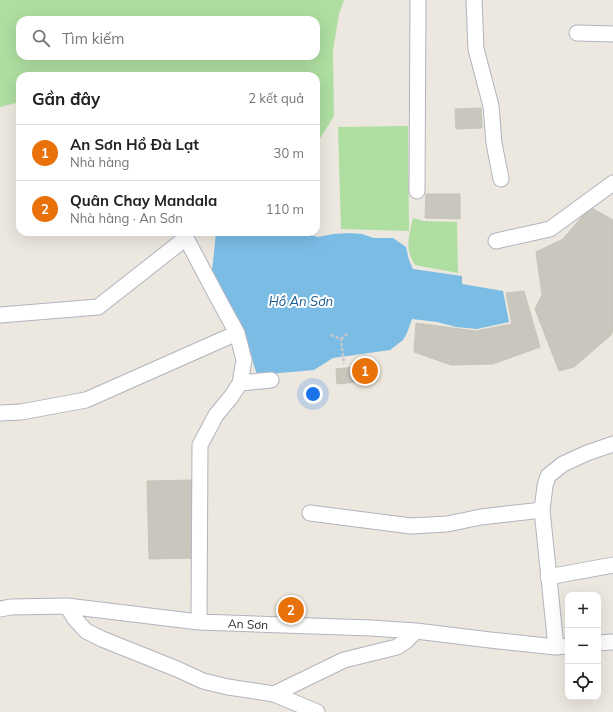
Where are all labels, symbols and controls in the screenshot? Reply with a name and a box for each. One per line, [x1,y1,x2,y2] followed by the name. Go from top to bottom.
[16,16,320,60] search box
[30,27,52,49] icon: search
[62,29,124,48] text: Tìm kiếm
[32,88,100,109] text: Gần đây
[248,90,304,106] text: 2 kết quả
[70,135,199,154] text: An Sơn Hồ Đà Lạt
[41,145,49,161] text: 1
[274,145,304,161] text: 30 m
[70,154,129,170] text: Nhà hàng
[70,191,217,210] text: Quân Chay Mandala
[41,201,49,217] text: 2
[266,201,304,217] text: 110 m
[70,210,183,226] text: Nhà hàng · An Sơn
[269,293,333,309] water label: Hồ An Sơn
[352,356,378,386] pin: 1
[303,384,323,404] your location
[565,592,601,700] map controls
[565,592,601,628] button: +
[278,595,304,625] pin: 2
[228,616,268,632] street label: An Sơn
[565,628,601,664] button: −
[565,664,601,700] button: locate

